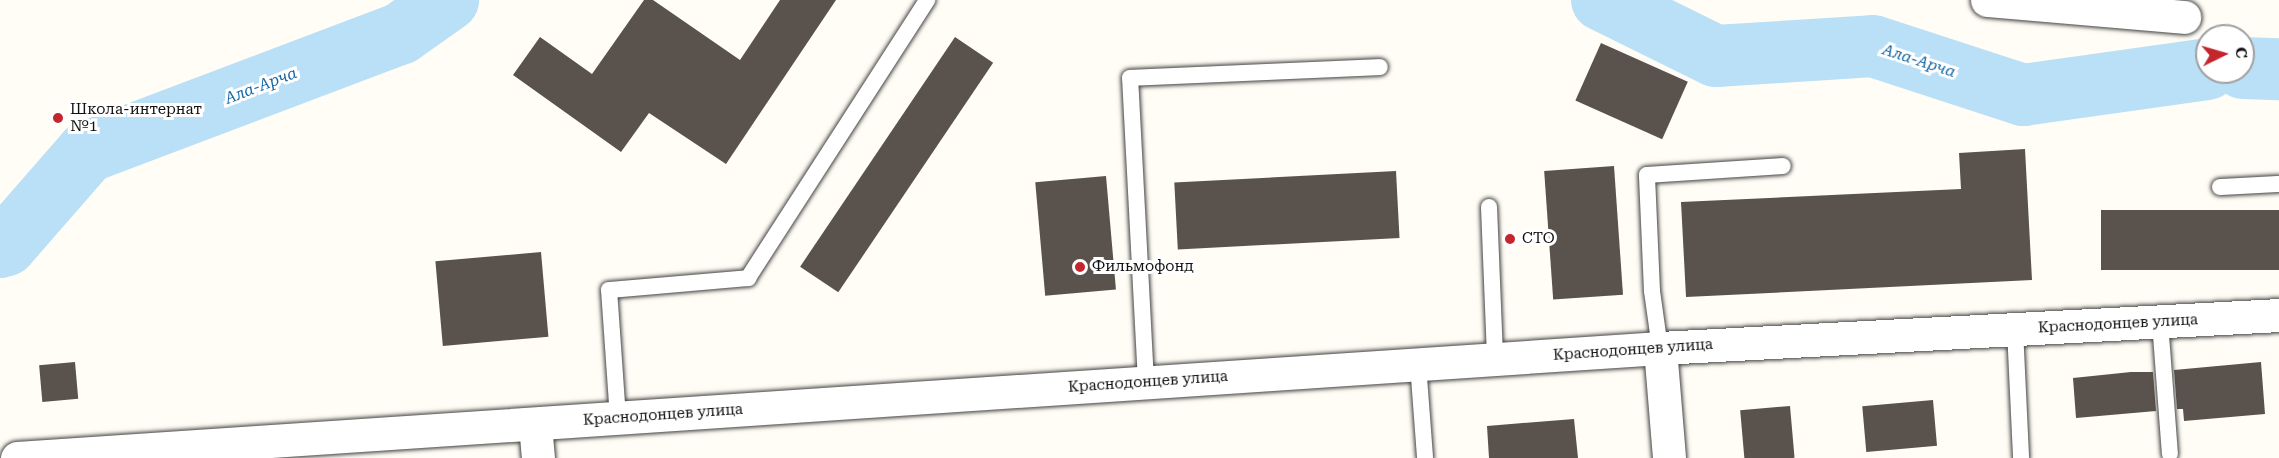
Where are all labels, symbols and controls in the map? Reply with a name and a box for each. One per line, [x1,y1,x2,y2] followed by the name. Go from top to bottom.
[2195,24,2255,84] north arrow
[1880,40,1958,82] water label: Ала-Арча
[2231,46,2251,59] text: С
[222,63,300,109] water label: Ала-Арча
[70,100,202,135] place label: Школа-интернат №1
[51,111,65,125] marker: Школа-интернат №1
[1522,230,1555,248] place label: СТО
[1503,232,1517,246] marker: СТО
[1092,258,1194,276] place label: Фильмофонд
[1073,260,1087,274] marker: Фильмофонд
[2038,311,2198,337] street label: Краснодонцев улица
[1552,335,1714,365] street label: Краснодонцев улица
[1067,367,1229,397] street label: Краснодонцев улица
[582,400,744,430] street label: Краснодонцев улица

